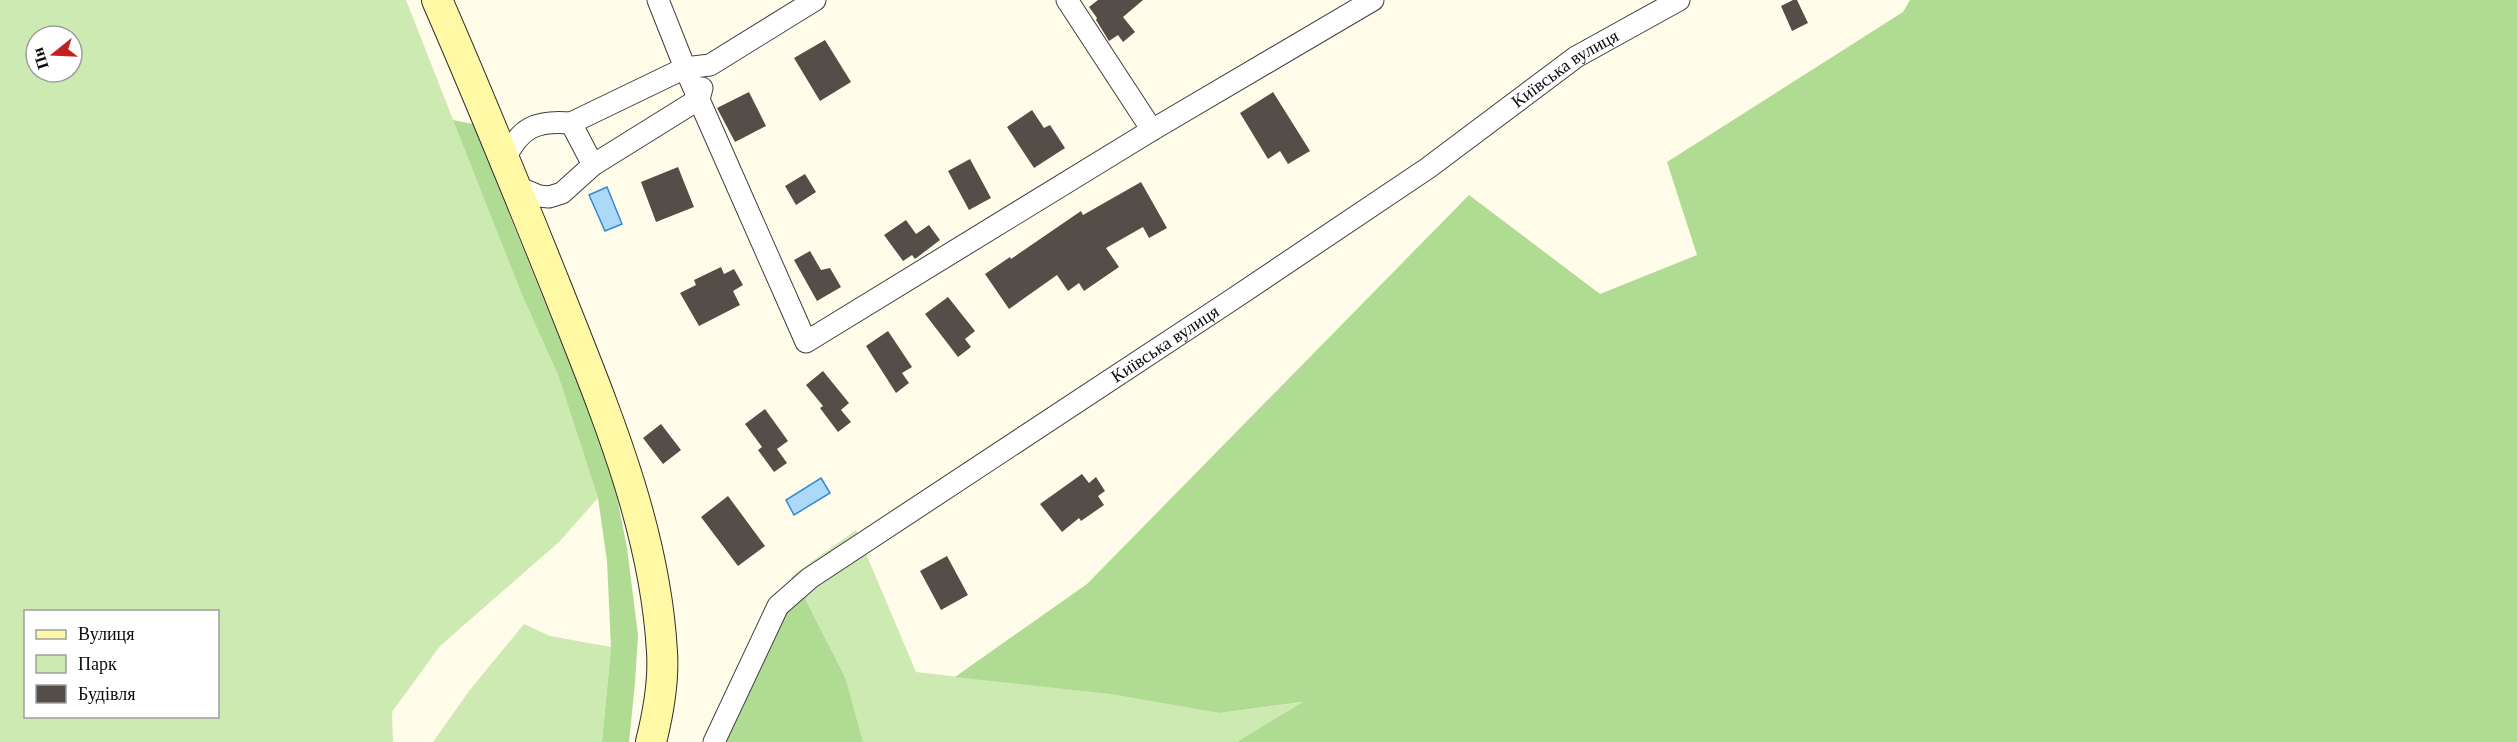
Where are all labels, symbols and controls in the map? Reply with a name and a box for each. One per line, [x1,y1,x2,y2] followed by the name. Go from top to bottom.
[24,24,84,84] north arrow
[1508,25,1622,112] street label: Київська вулиця
[29,46,52,71] text: Пн
[1107,301,1223,387] street label: Київська вулиця
[24,610,219,718] legend
[78,624,135,644] text: Вулиця
[78,654,117,674] text: Парк
[78,684,135,704] text: Будівля

